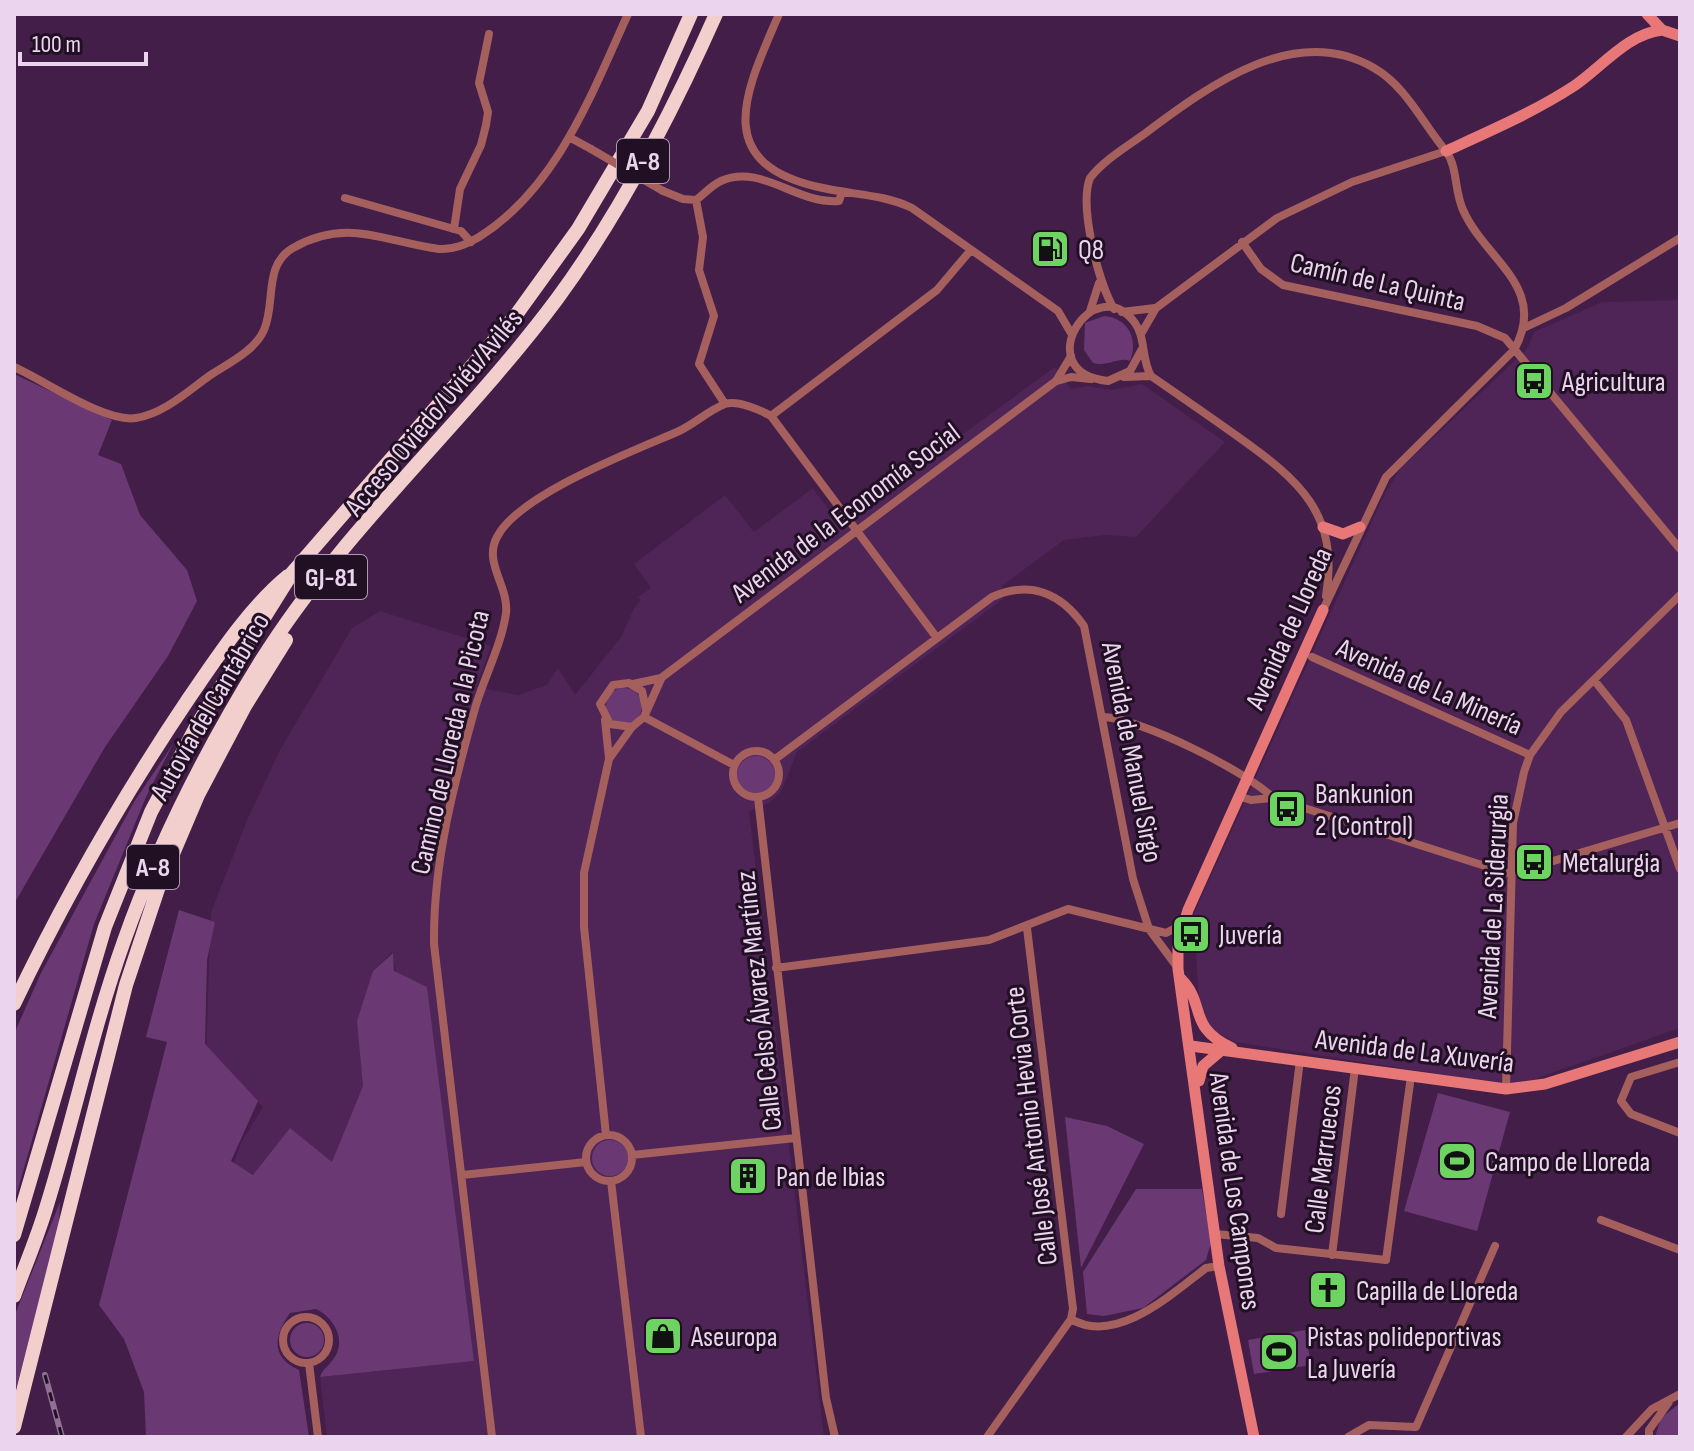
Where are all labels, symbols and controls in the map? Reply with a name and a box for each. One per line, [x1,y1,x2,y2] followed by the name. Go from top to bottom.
[20,16,146,66] scale bar
[32,30,81,59] text: 100 m
[617,139,669,183] road number: A-8
[1029,228,1071,270] fuel station icon: Q8
[1078,234,1104,267] place label: Q8
[1287,246,1468,319] street label: Camín de La Quinta
[338,303,530,524] street label: Acceso Oviedo/Uviéu/Avilés
[1513,360,1555,402] bus stop icon: Agricultura
[1561,366,1666,399] place label: Agricultura
[724,417,967,610] street label: Avenida de la Economía Social
[1239,543,1340,715] street label: Avenida de Lloreda
[295,555,367,599] road number: GJ-81
[404,607,497,878] street label: Camino de Lloreda a la Picota
[143,608,277,807] street label: Autovía del Cantábrico
[1331,631,1527,743] street label: Avenida de La Minería
[1094,638,1169,865] street label: Avenida de Manuel Sirgo
[1315,778,1414,843] place label: Bankunion 2 (Control)
[1266,788,1308,830] bus stop icon: Bankunion 2 (Control)
[1471,793,1516,1020] street label: Avenida de La Siderurgia
[1513,841,1555,883] bus stop icon: Metalurgia
[127,845,179,889] road number: A-8
[1562,847,1660,880] place label: Metalurgia
[729,869,790,1132] street label: Calle Celso Álvarez Martínez
[1170,913,1212,955] bus stop icon: Juvería
[1218,919,1282,952] place label: Juvería
[998,985,1065,1267] street label: Calle José Antonio Hevia Corte
[1313,1023,1516,1080] street label: Avenida de La Xuvería
[1201,1069,1268,1312] street label: Avenida de Los Campones
[1298,1083,1349,1235] street label: Calle Marruecos
[1436,1140,1478,1182] sports icon: Campo de Lloreda
[1485,1146,1650,1179] place label: Campo de Lloreda
[727,1155,769,1197] building icon: Pan de Ibias
[776,1161,885,1194] place label: Pan de Ibias
[1307,1269,1349,1311] church icon: Capilla de Lloreda
[1356,1275,1518,1308] place label: Capilla de Lloreda
[642,1315,684,1357] shop icon: Aseuropa
[690,1321,778,1354] place label: Aseuropa
[1307,1321,1502,1386] place label: Pistas polideportivas La Juvería
[1258,1331,1300,1373] sports icon: Pistas polideportivas La Juvería

